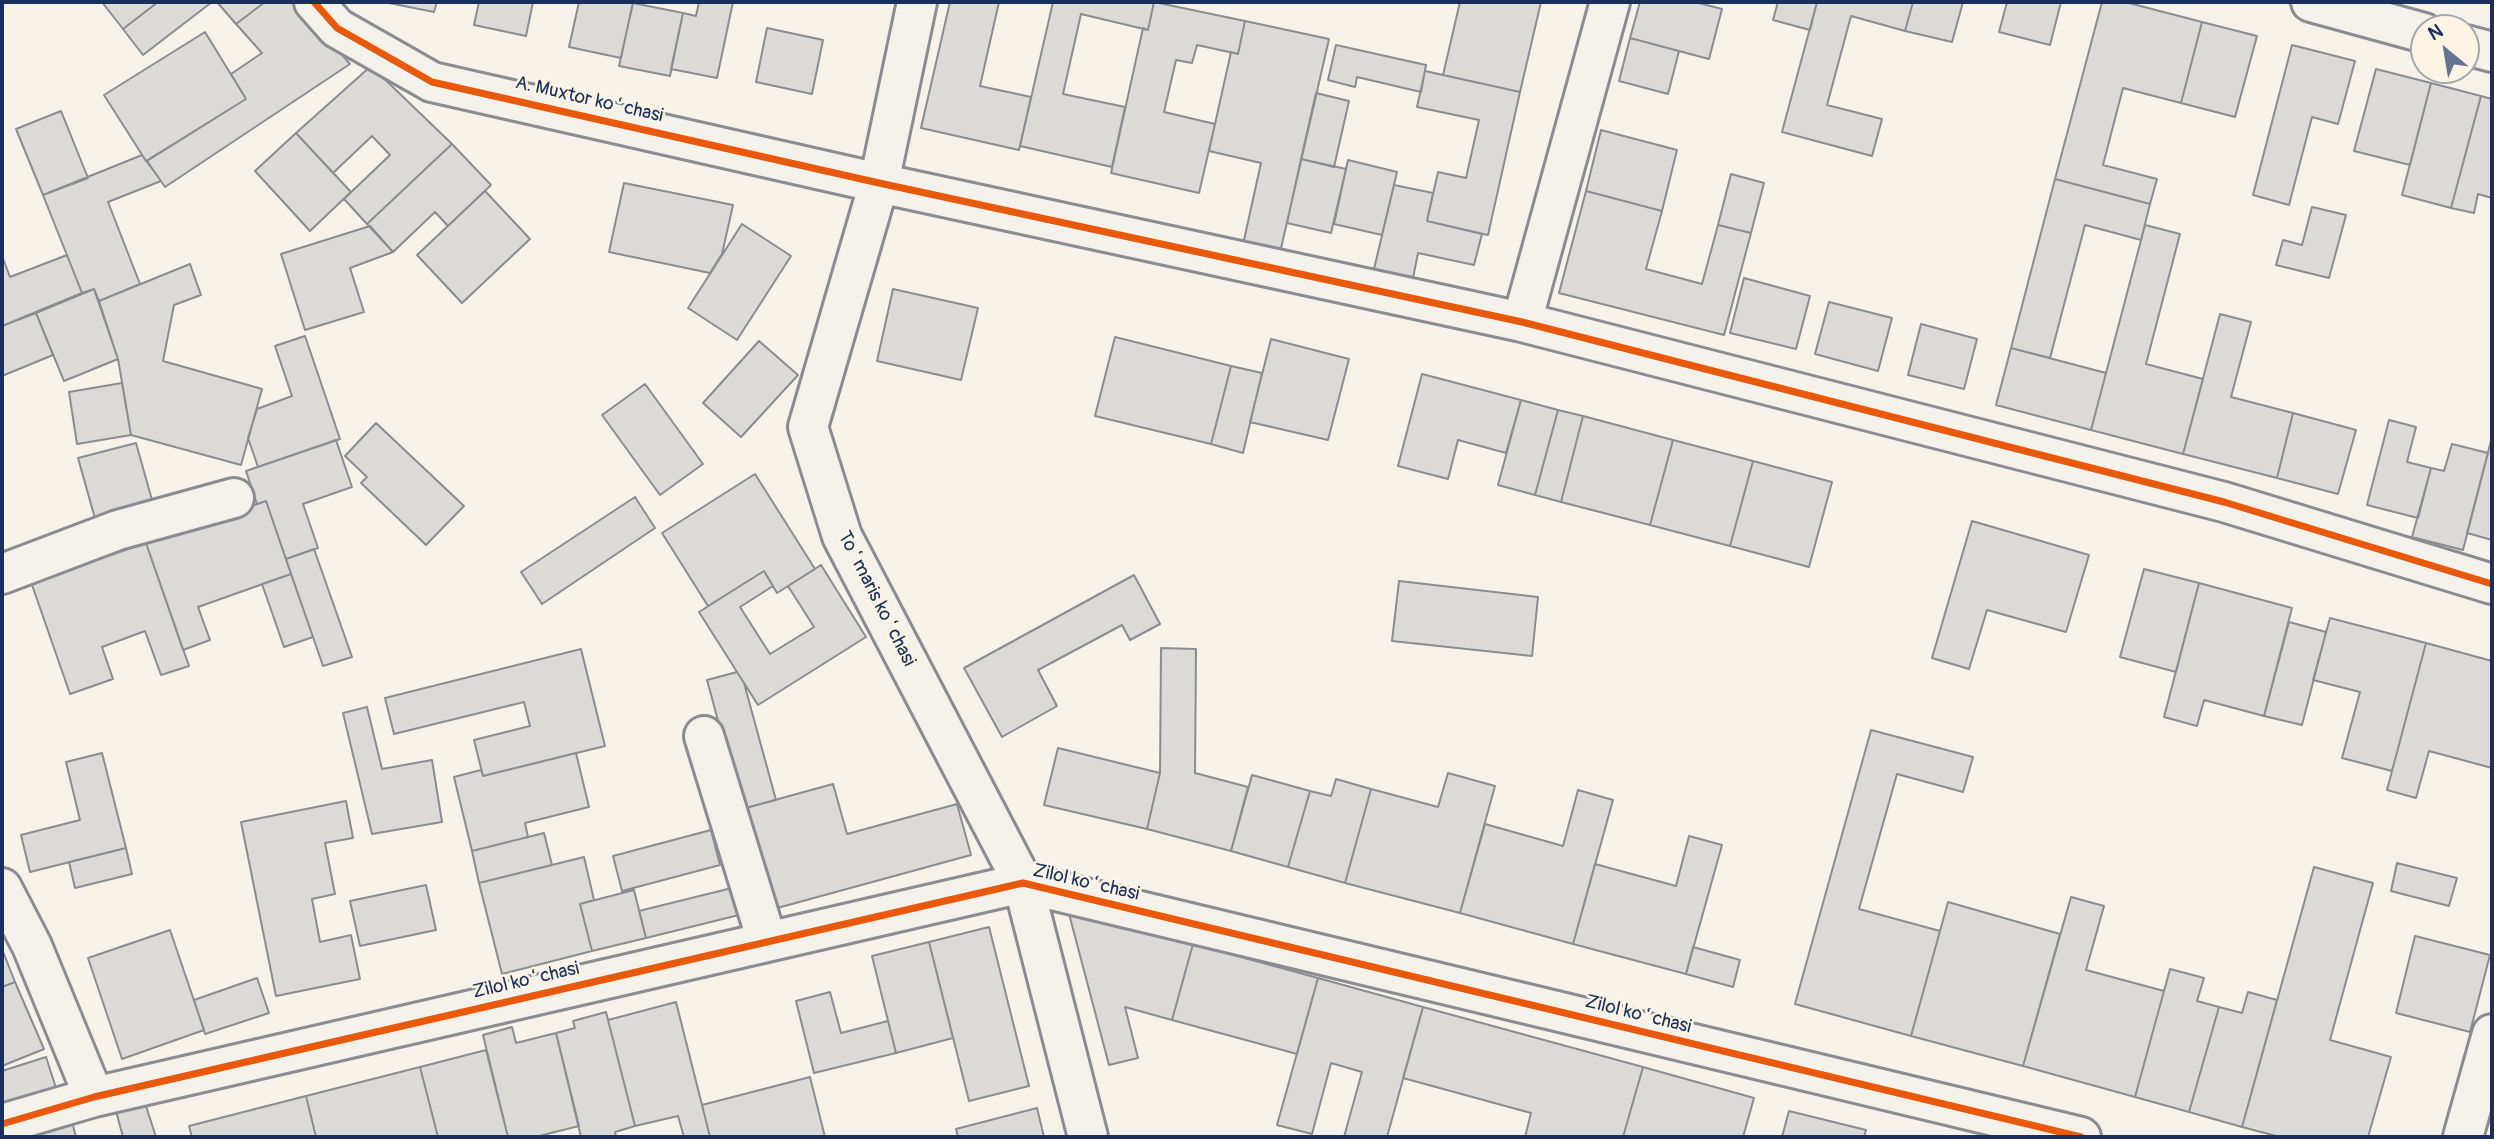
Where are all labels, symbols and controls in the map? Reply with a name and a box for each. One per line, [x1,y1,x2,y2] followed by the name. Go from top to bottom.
[2410,14,2480,84] north arrow
[2424,19,2447,46] text: N
[513,72,665,128] street label: A. Muxtor koʻchasi
[832,528,920,670] street label: Toʻmaris koʻchasi
[1031,860,1141,906] street label: Zilol koʻchasi
[471,958,581,1004] street label: Zilol koʻchasi
[1583,991,1693,1039] street label: Zilol koʻchasi

